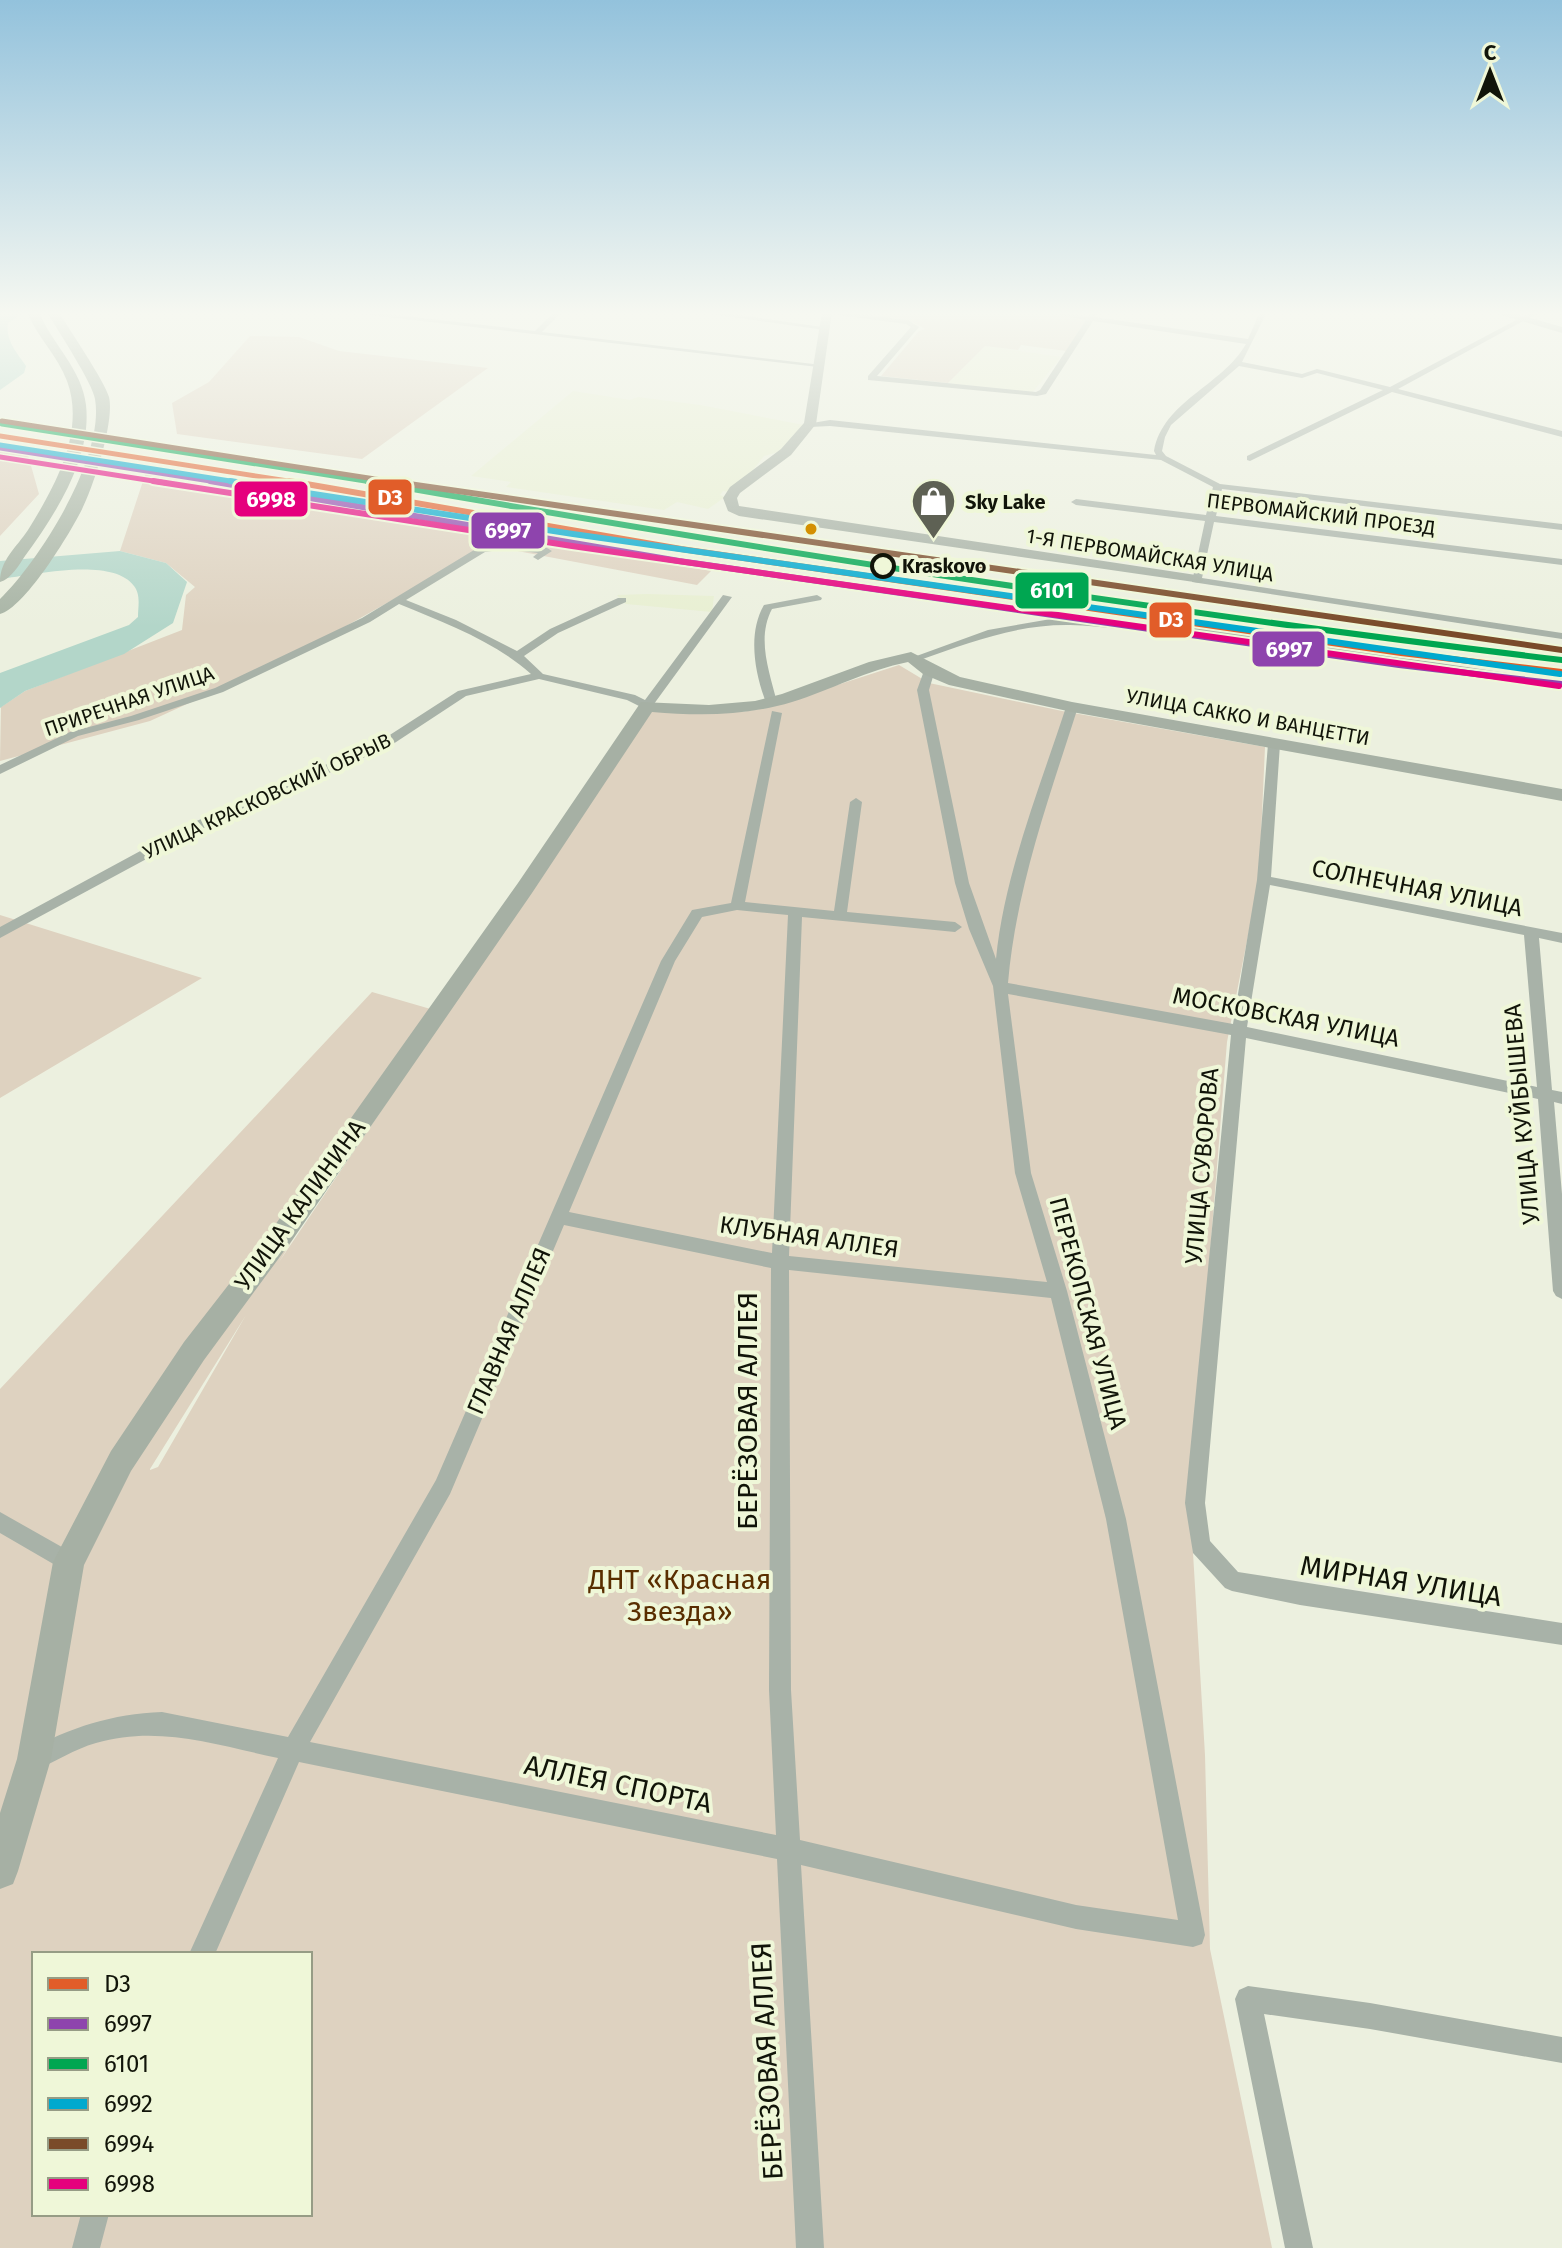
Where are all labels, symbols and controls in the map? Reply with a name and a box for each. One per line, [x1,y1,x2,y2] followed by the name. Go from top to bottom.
[1450,32,1530,112] north arrow
[1484,39,1497,66] text: С
[367,478,413,516] line badge: D3
[910,478,958,541] shop icon: Sky Lake
[233,480,309,518] line badge: 6998
[377,484,403,511] text: D3
[246,486,296,513] text: 6998
[1205,488,1437,540] street label: ПЕРВОМАЙСКИЙ ПРОЕЗД
[965,490,1045,514] place label: Sky Lake
[470,511,546,550] line badge: 6997
[485,517,531,544] text: 6997
[803,521,819,537] unlabelled marker
[1025,524,1276,586] street label: 1-Я ПЕРВОМАЙСКАЯ УЛИЦА
[871,554,895,578] marker: Kraskovo
[902,554,987,578] place label: Kraskovo
[1014,571,1090,610] line badge: 6101
[1030,577,1074,604] text: 6101
[1148,601,1193,639] line badge: D3
[1158,606,1184,633] text: D3
[1251,630,1326,668] line badge: 6997
[1266,636,1312,663] text: 6997
[41,661,217,741] street label: ПРИРЕЧНАЯ УЛИЦА
[1124,684,1372,750] street label: УЛИЦА САККО И ВАНЦЕТТИ
[139,728,395,864] street label: УЛИЦА КРАСКОВСКИЙ ОБРЫВ
[1309,854,1525,922] street label: СОЛНЕЧНАЯ УЛИЦА
[1170,981,1402,1053] street label: МОСКОВСКАЯ УЛИЦА
[1498,1002,1546,1225] street label: УЛИЦА КУЙБЫШЕВА
[1179,1066,1225,1265] street label: УЛИЦА СУВОРОВА
[229,1114,371,1296] street label: УЛИЦА КАЛИНИНА
[1044,1194,1133,1432] street label: ПЕРЕКОПСКАЯ УЛИЦА
[718,1211,900,1263] street label: КЛУБНАЯ АЛЛЕЯ
[461,1243,557,1419] street label: ГЛАВНАЯ АЛЛЕЯ
[731,1292,764,1530] street label: БЕРЁЗОВАЯ АЛЛЕЯ
[1298,1549,1504,1613] street label: МИРНАЯ УЛИЦА
[588,1563,771,1628] park label: ДНТ «Красная Звезда»
[521,1748,715,1820] street label: АЛЛЕЯ СПОРТА
[744,1941,790,2181] street label: БЕРЁЗОВАЯ АЛЛЕЯ
[32,1952,312,2216] legend
[104,1970,131,1998] text: D3
[104,2010,152,2038] text: 6997
[104,2050,149,2078] text: 6101
[104,2090,153,2118] text: 6992
[104,2130,154,2158] text: 6994
[104,2170,155,2198] text: 6998

